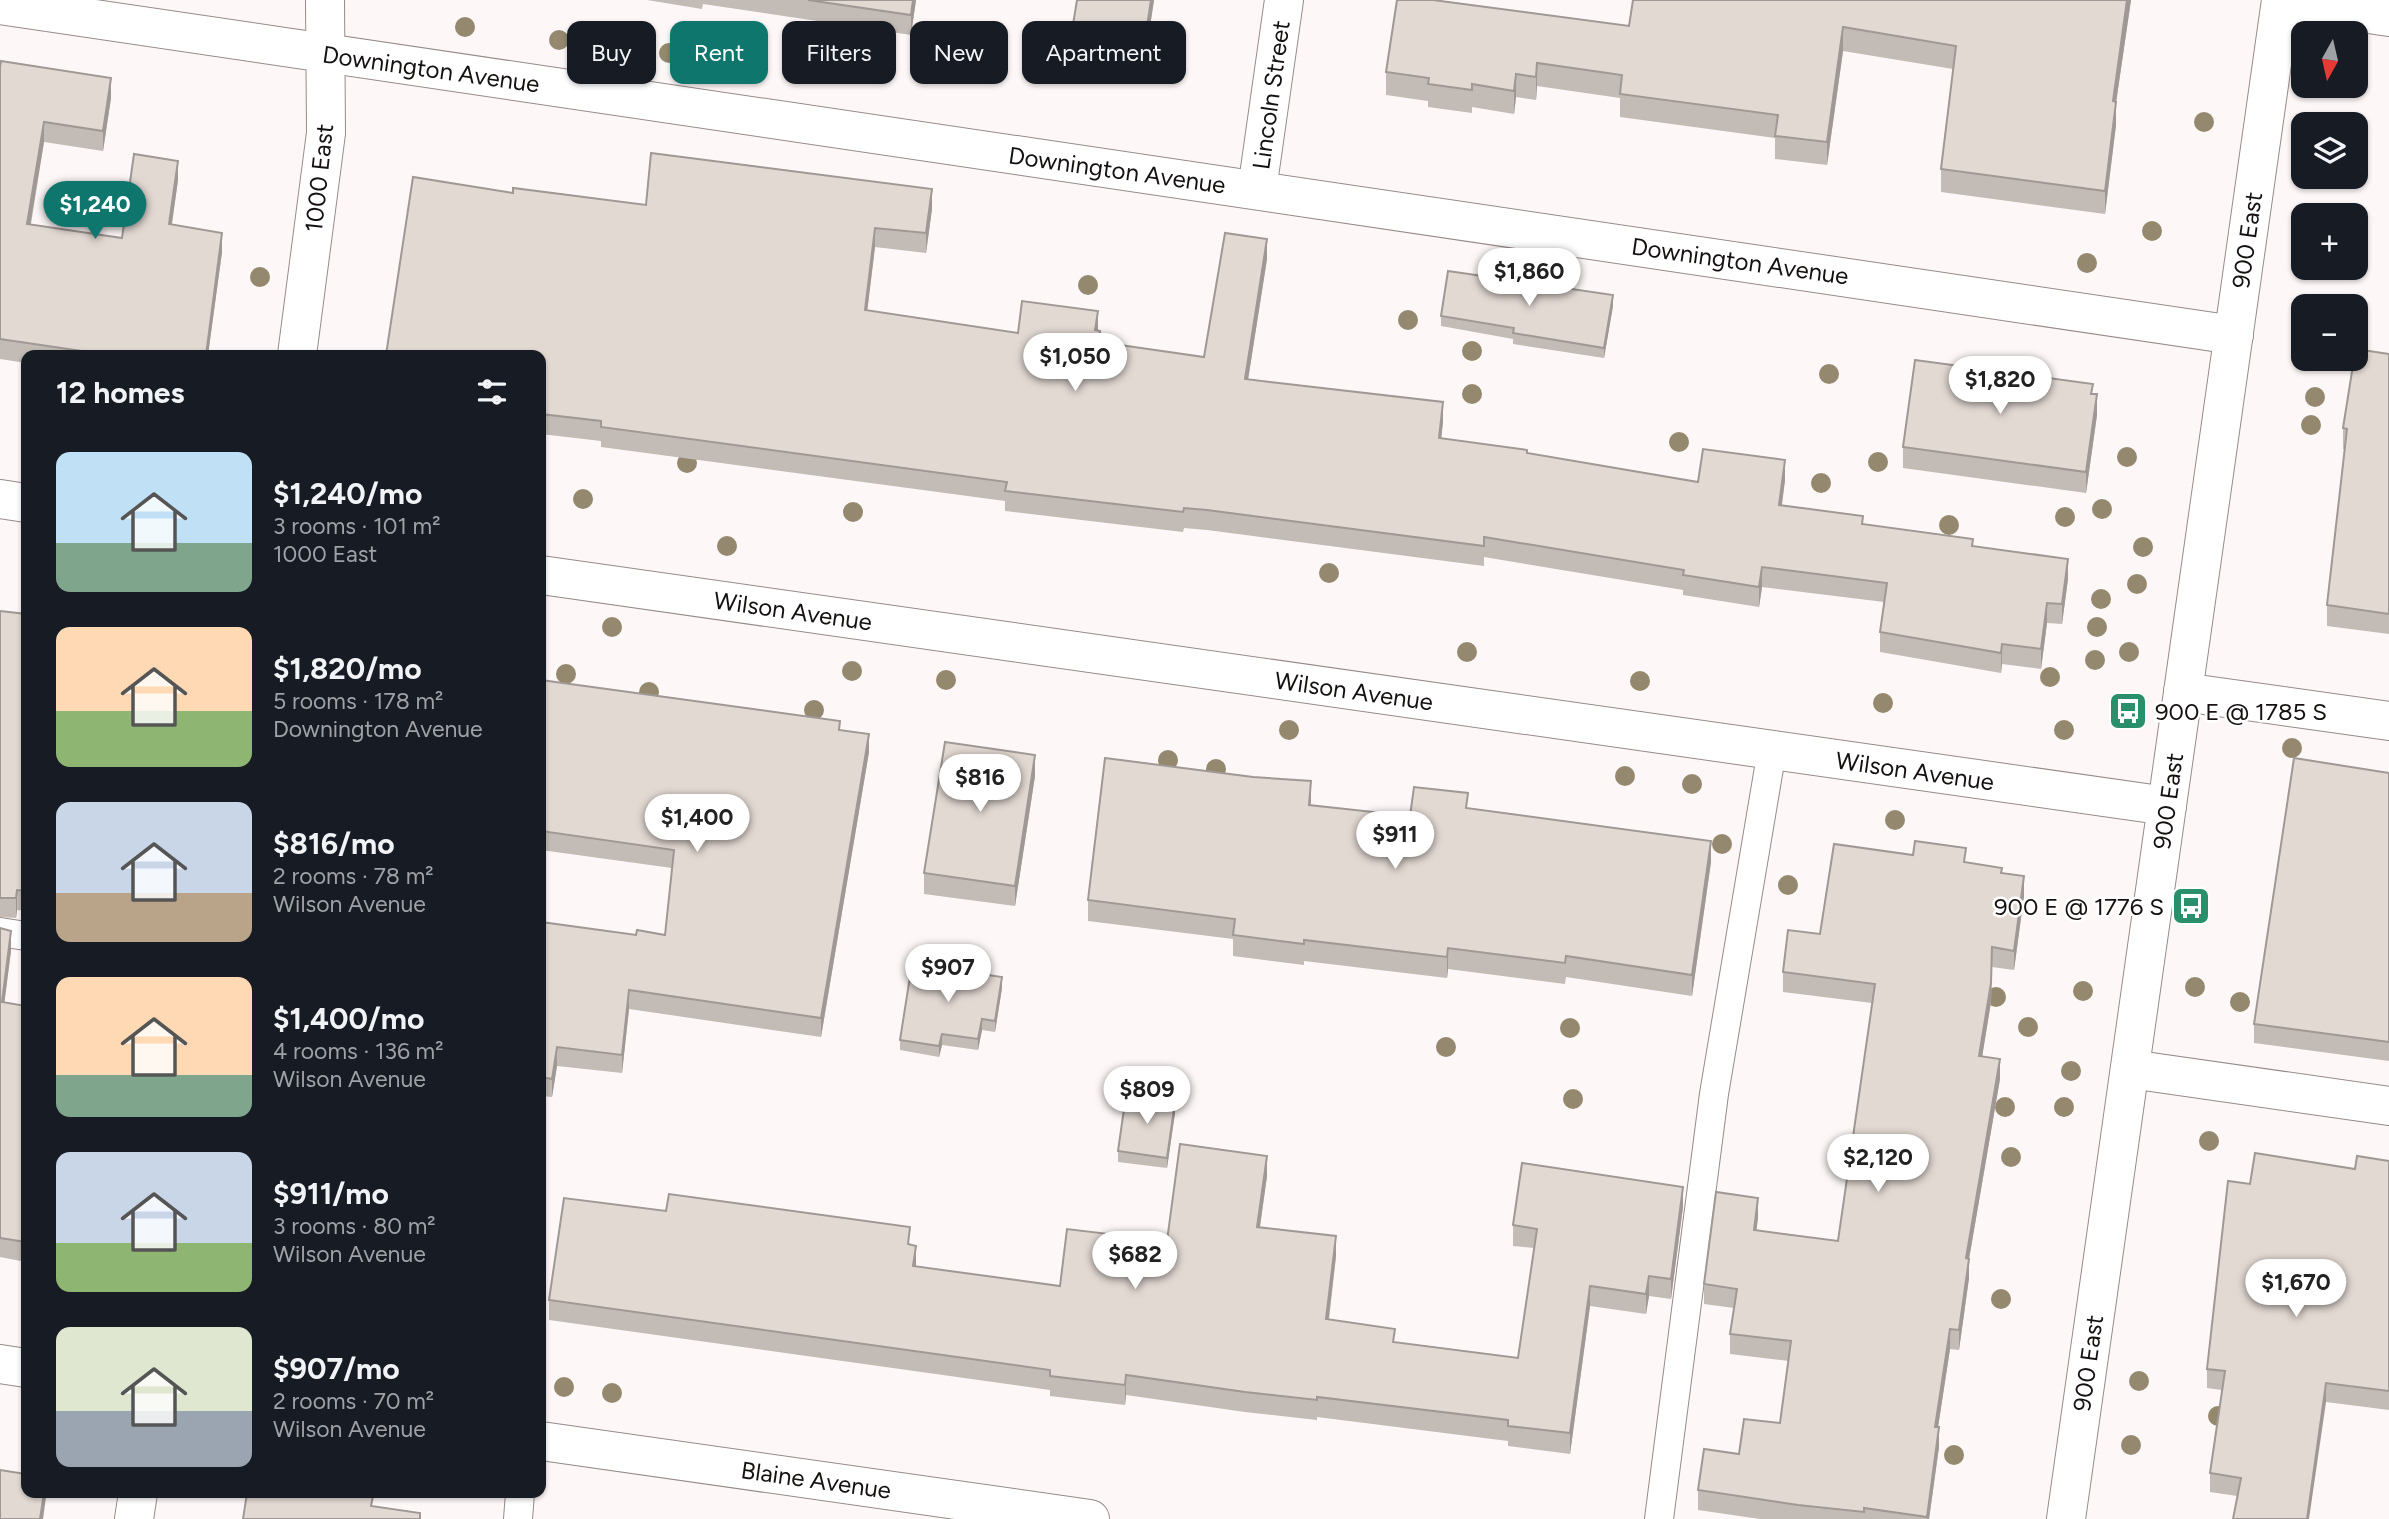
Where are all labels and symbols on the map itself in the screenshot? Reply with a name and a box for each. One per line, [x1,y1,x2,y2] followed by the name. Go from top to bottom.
[1246,19,1296,171] street label: Lincoln Street
[2291,21,2368,98] north arrow
[321,39,541,99] street label: Downington Avenue
[299,122,339,234] street label: 1000 East
[1007,140,1227,200] street label: Downington Avenue
[38,182,152,241] pin: $1,240
[2226,190,2268,290] street label: 900 East
[1630,231,1850,291] street label: Downington Avenue
[1472,248,1586,308] pin: $1,860
[1018,334,1132,393] pin: $1,050
[1943,356,2057,416] pin: $1,820
[712,586,874,636] street label: Wilson Avenue
[1273,666,1435,716] street label: Wilson Avenue
[2107,690,2149,732] bus stop icon: 900 E @ 1785 S
[2155,697,2327,726] place label: 900 E @ 1785 S
[1834,746,1996,796] street label: Wilson Avenue
[2147,751,2189,851] street label: 900 East
[939,754,1021,814] pin: $816
[640,794,754,854] pin: $1,400
[1354,812,1436,871] pin: $911
[2170,885,2212,927] bus stop icon: 900 E @ 1776 S
[1994,892,2164,921] place label: 900 E @ 1776 S
[907,944,989,1004] pin: $907
[1106,1066,1188,1126] pin: $809
[1821,1134,1935,1194] pin: $2,120
[1094,1232,1176,1291] pin: $682
[2239,1260,2353,1319] pin: $1,670
[2067,1313,2109,1413] street label: 900 East
[739,1455,893,1505] street label: Blaine Avenue

